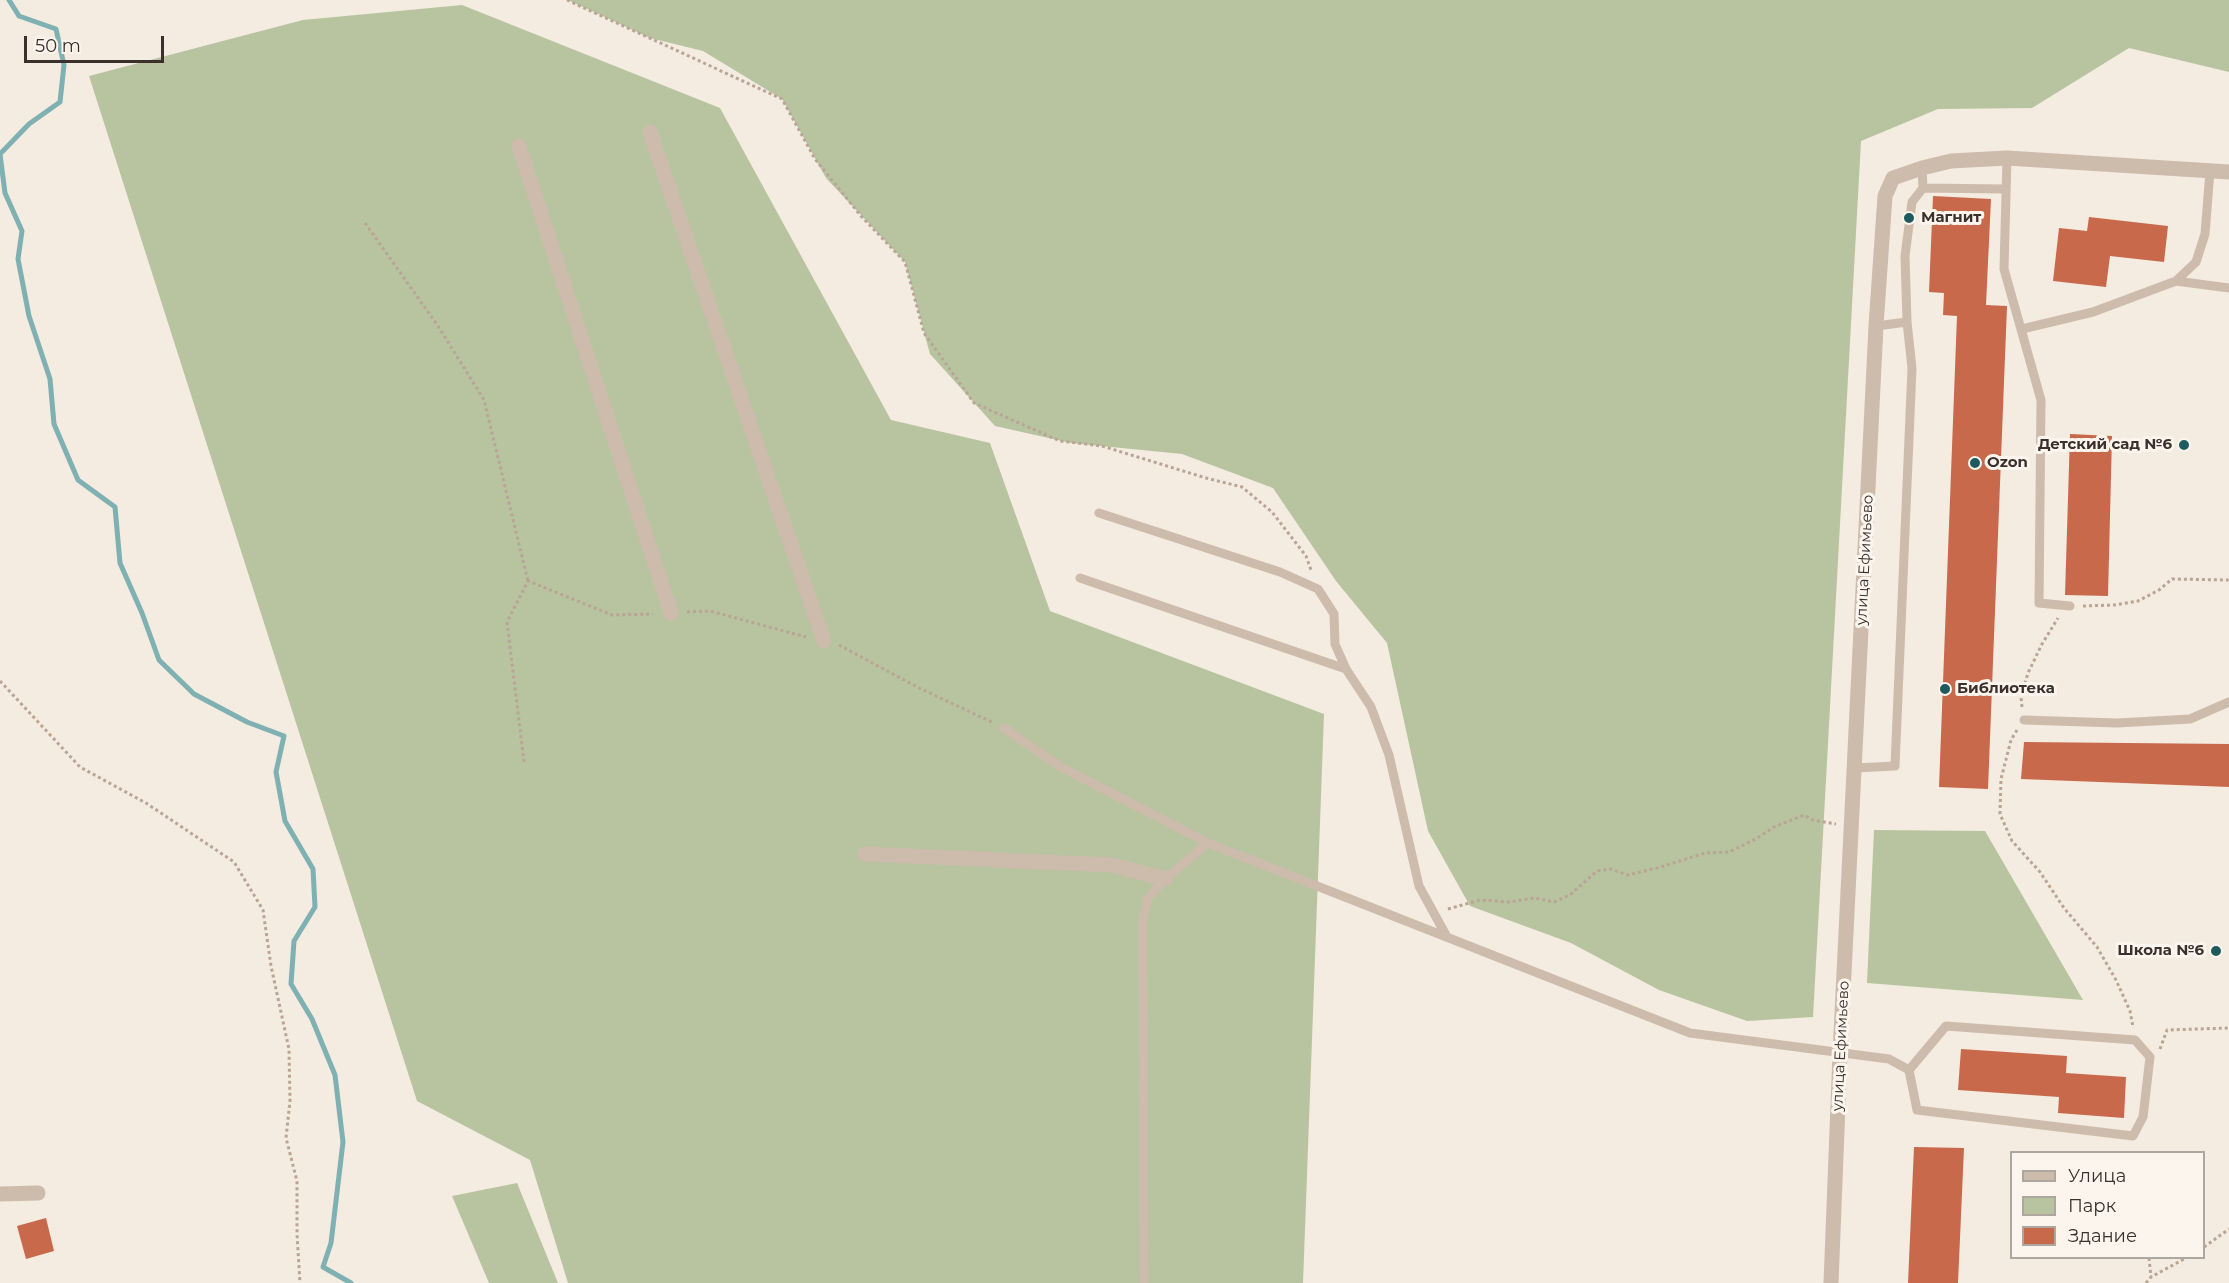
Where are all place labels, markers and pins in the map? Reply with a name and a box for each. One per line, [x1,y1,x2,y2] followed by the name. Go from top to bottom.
[1921,209,1981,227] place label: Магнит
[1902,211,1916,225] marker: Магнит
[2038,436,2172,454] place label: Детский сад №6
[2177,438,2191,452] marker: Детский сад №6
[1987,454,2028,472] place label: Ozon
[1968,456,1982,470] marker: Ozon
[1957,680,2055,698] place label: Библиотека
[1938,682,1952,696] marker: Библиотека
[2117,942,2204,960] place label: Школа №6
[2209,944,2223,958] marker: Школа №6

